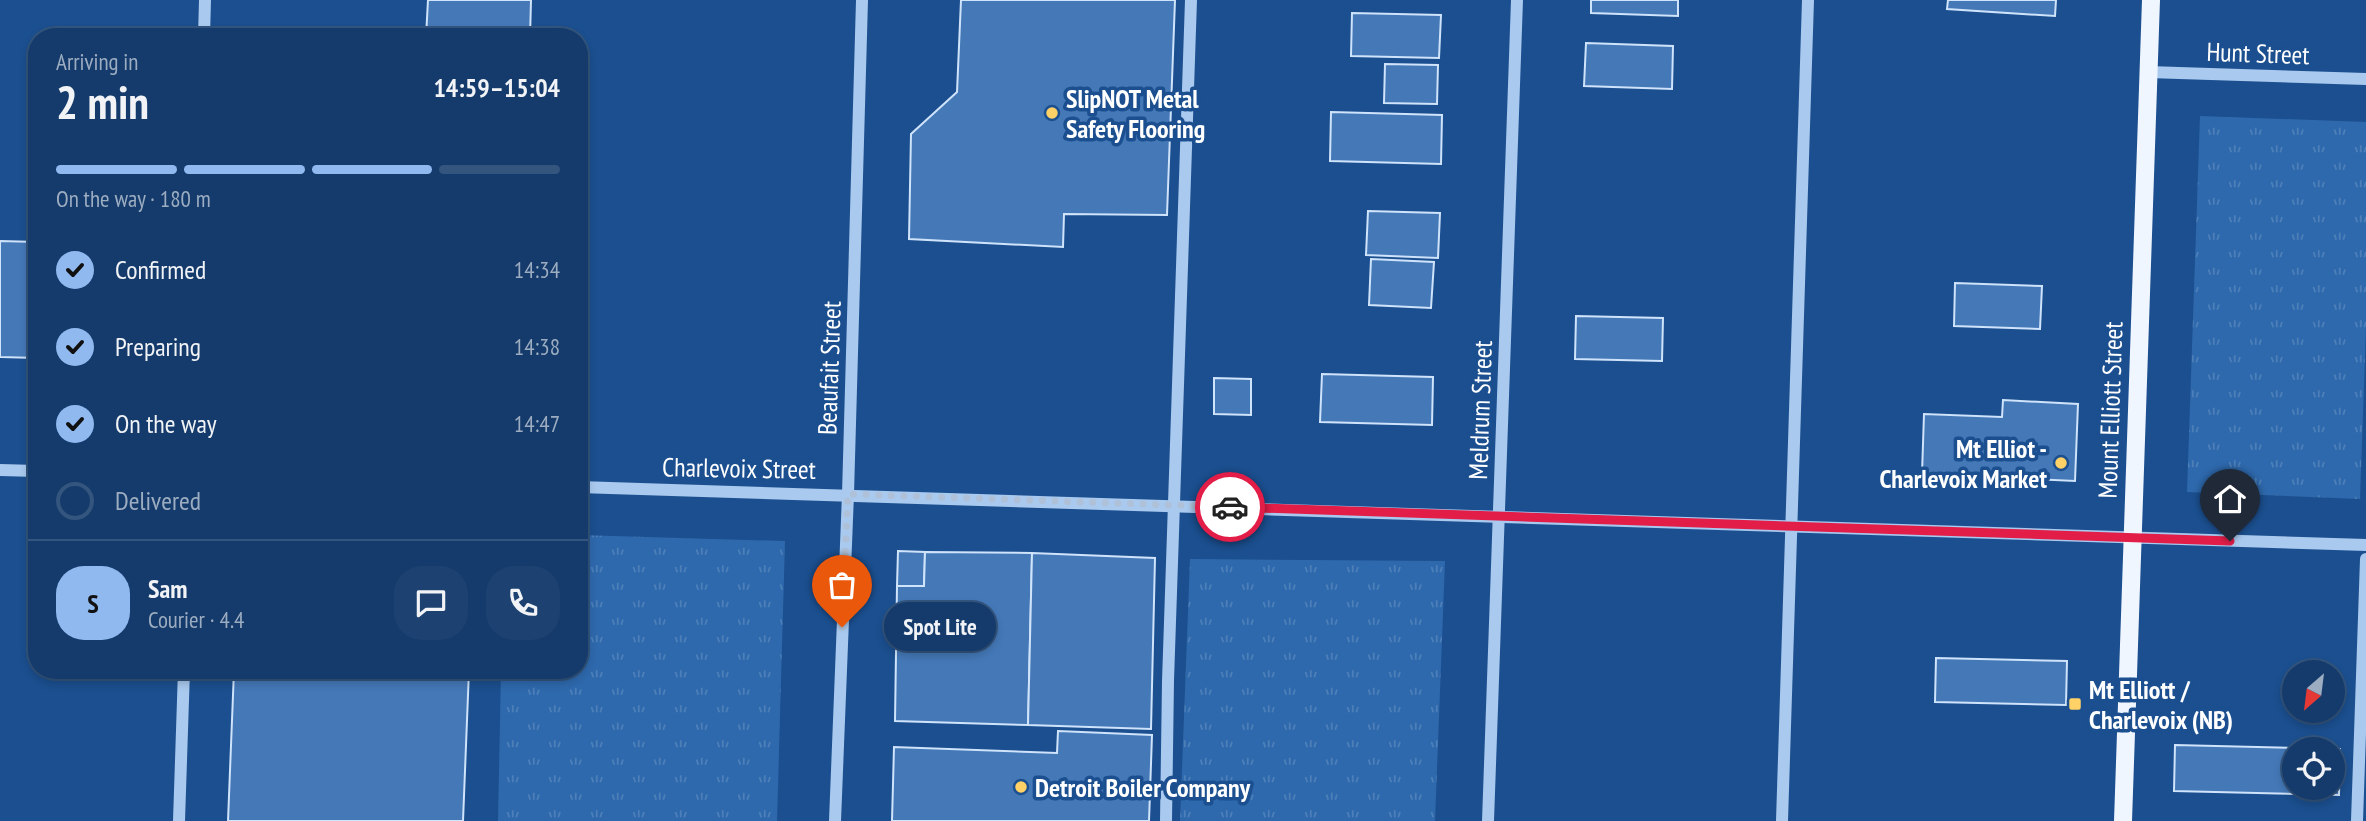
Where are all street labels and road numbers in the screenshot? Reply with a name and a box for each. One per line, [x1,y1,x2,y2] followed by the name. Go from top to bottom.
[2206,35,2310,71] street label: Hunt Street
[810,301,848,435] street label: Beaufait Street
[2090,321,2130,499] street label: Mount Elliott Street
[1461,340,1499,480] street label: Meldrum Street
[662,450,816,486] street label: Charlevoix Street

